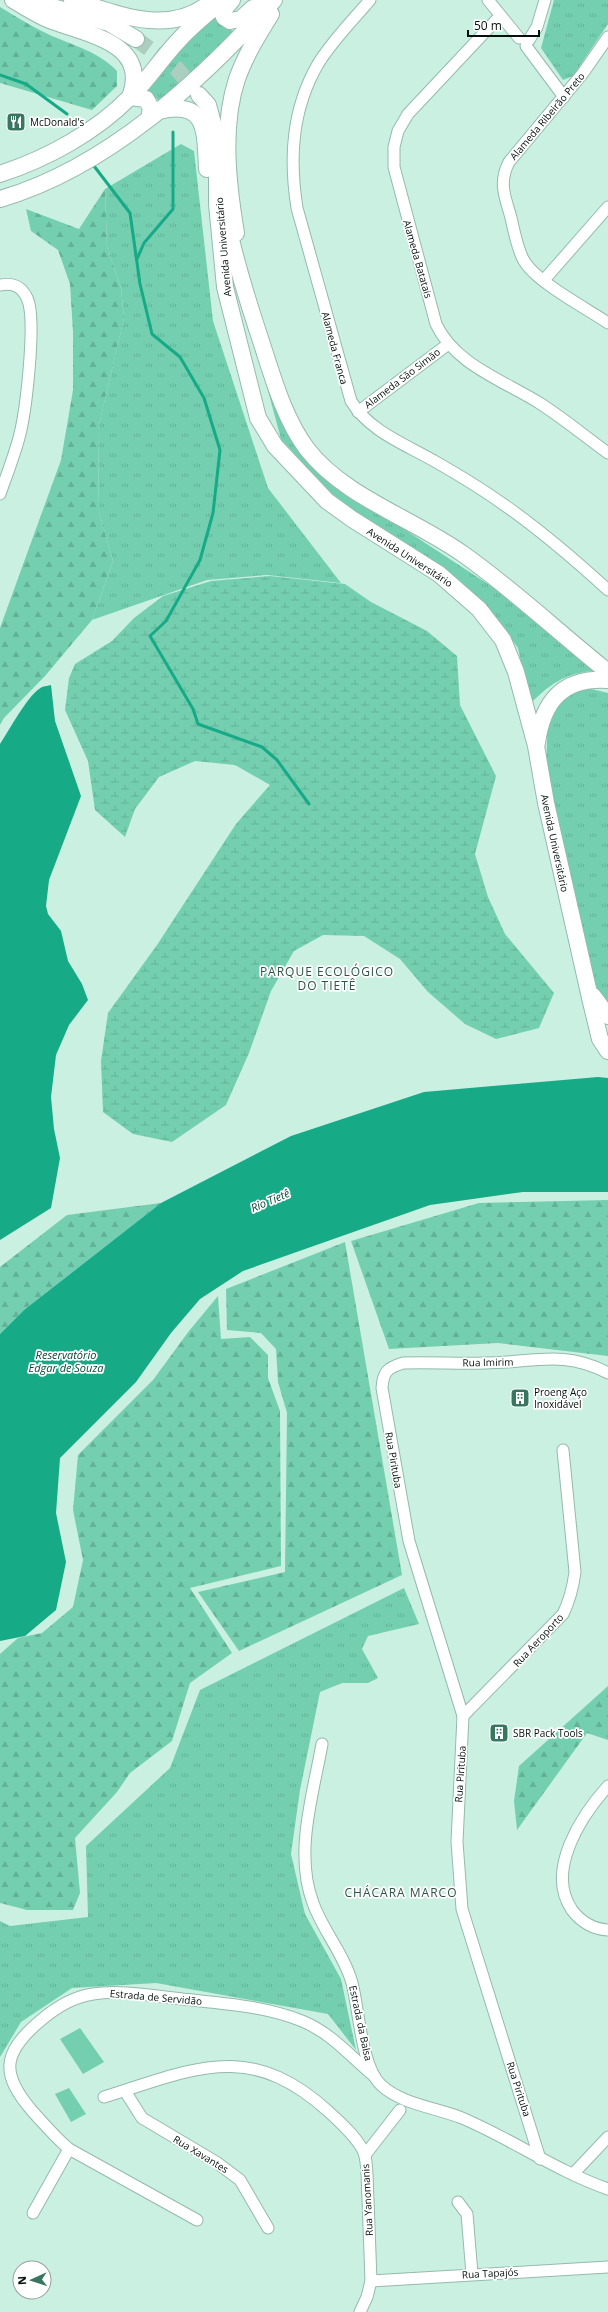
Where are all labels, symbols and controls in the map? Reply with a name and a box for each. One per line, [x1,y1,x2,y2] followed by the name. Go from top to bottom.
[468,12,539,38] scale bar
[474,17,502,34] text: 50 m
[506,69,588,163] street label: Alameda Ribeirão Preto
[5,111,27,133] restaurant icon: McDonald's
[30,115,85,129] place label: McDonald's
[212,197,234,297] street label: Avenida Universitário
[400,218,436,300] street label: Alameda Batatais
[319,310,351,386] street label: Alameda Franca
[361,345,443,411] street label: Alameda São Simão
[364,524,456,590] street label: Avenida Universitário
[538,793,572,893] street label: Avenida Universitário
[260,963,394,994] district label: PARQUE ECOLÓGICO DO TIETÊ
[248,1185,292,1215] water label: Rio Tietê
[28,1347,104,1375] water label: Reservatório Edgar de Souza
[462,1355,514,1369] street label: Rua Imirim
[534,1385,587,1411] place label: Proeng Aço Inoxidável
[509,1387,531,1409] building icon: Proeng Aço Inoxidável
[382,1431,406,1489] street label: Rua Pirituba
[510,1610,566,1670] street label: Rua Aeroporto
[488,1722,510,1744] building icon: SBR Pack Tools
[513,1726,583,1740] place label: SBR Pack Tools
[451,1745,469,1803] street label: Rua Pirituba
[345,1884,457,1901] district label: CHÁCARA MARCO
[346,1984,376,2062] street label: Estrada da Balsa
[109,1986,203,2008] street label: Estrada de Servidão
[504,2060,534,2118] street label: Rua Pirituba
[171,2132,232,2176] street label: Rua Xavantes
[358,2163,376,2236] street label: Rua Yanomanis
[12,2260,52,2300] north arrow
[461,2265,519,2281] street label: Rua Tapajós
[14,2276,29,2285] text: N

